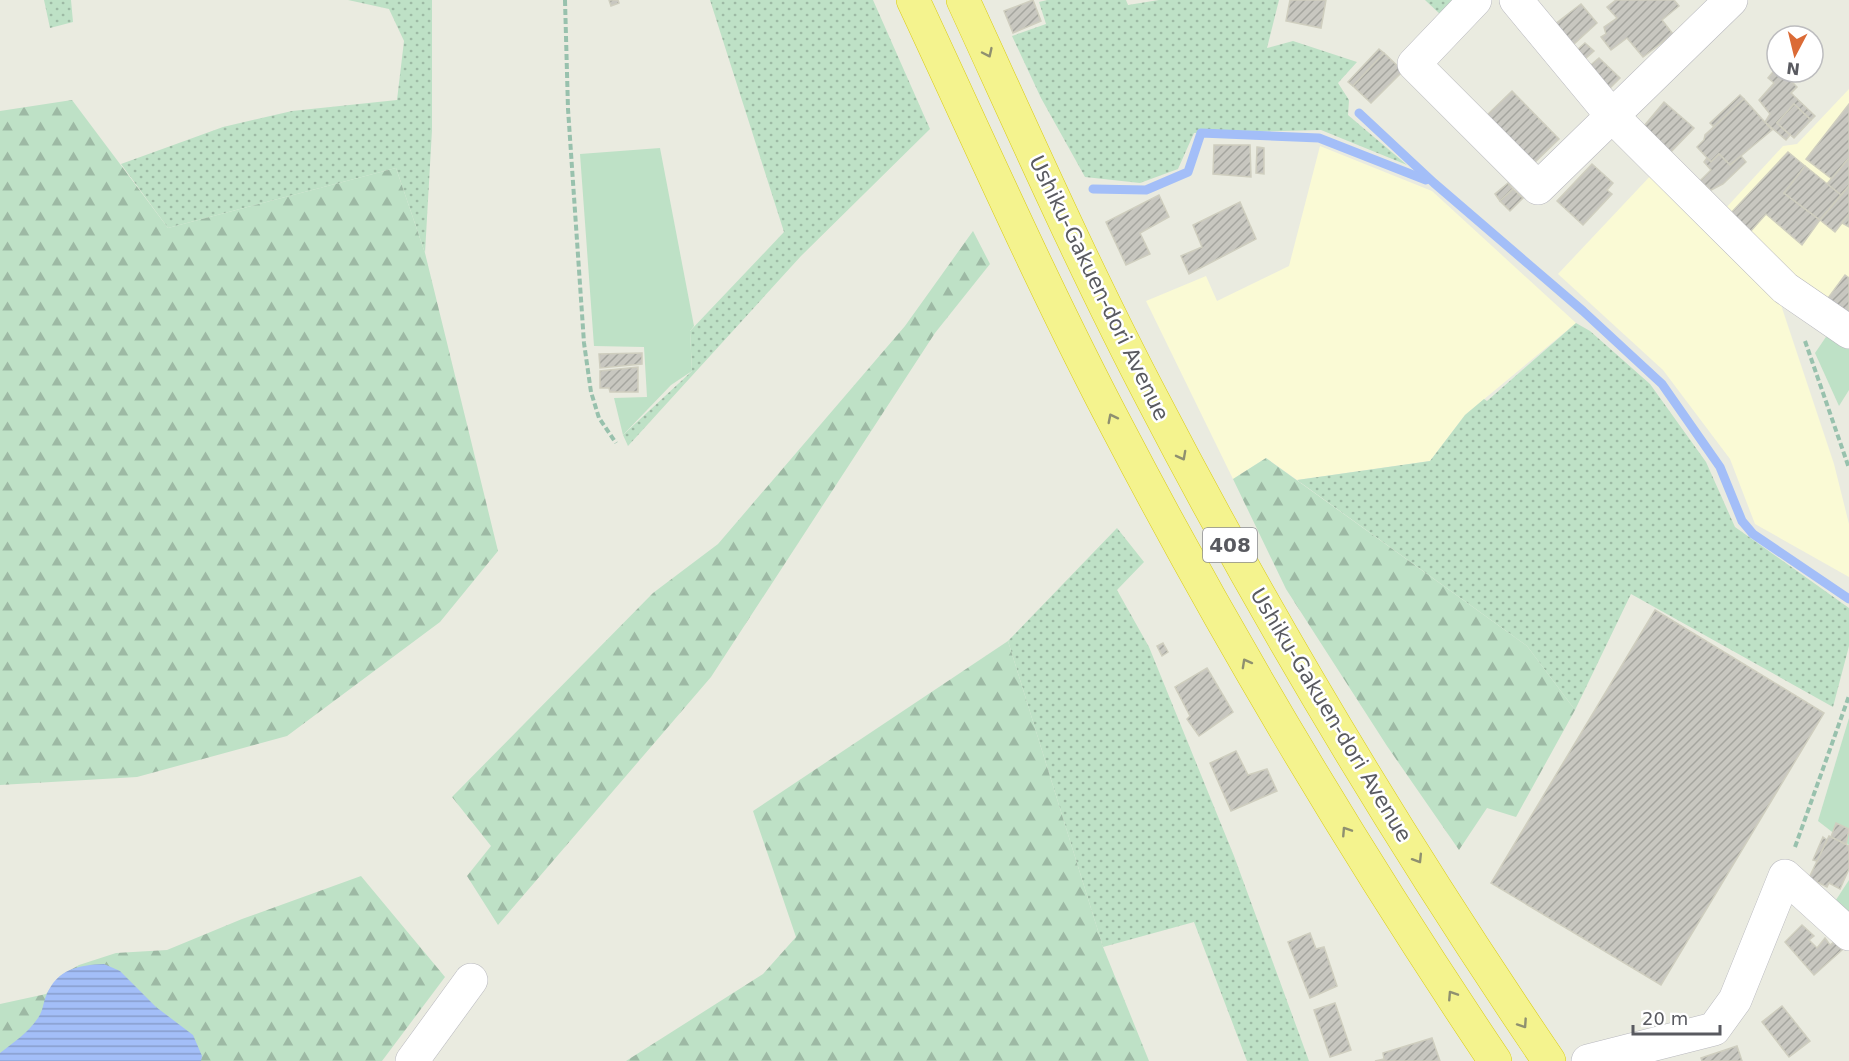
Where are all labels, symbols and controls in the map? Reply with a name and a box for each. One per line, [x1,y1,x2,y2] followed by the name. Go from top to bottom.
[1765,24,1825,84] north arrow
[980,47,992,58] one-way arrow
[1785,58,1801,79] text: N
[1024,152,1174,424] street label: Ushiku-Gakuen-dori Avenue
[1108,414,1120,425] one-way arrow
[1175,449,1186,460] one-way arrow
[1203,528,1257,562] road number: 408
[1246,584,1416,846] street label: Ushiku-Gakuen-dori Avenue
[1242,659,1253,669] one-way arrow
[1342,827,1353,838] one-way arrow
[1411,853,1423,863] one-way arrow
[1447,991,1459,1001] one-way arrow
[1633,998,1720,1036] scale bar
[1642,1008,1688,1029] text: 20 m
[1516,1017,1527,1028] one-way arrow

